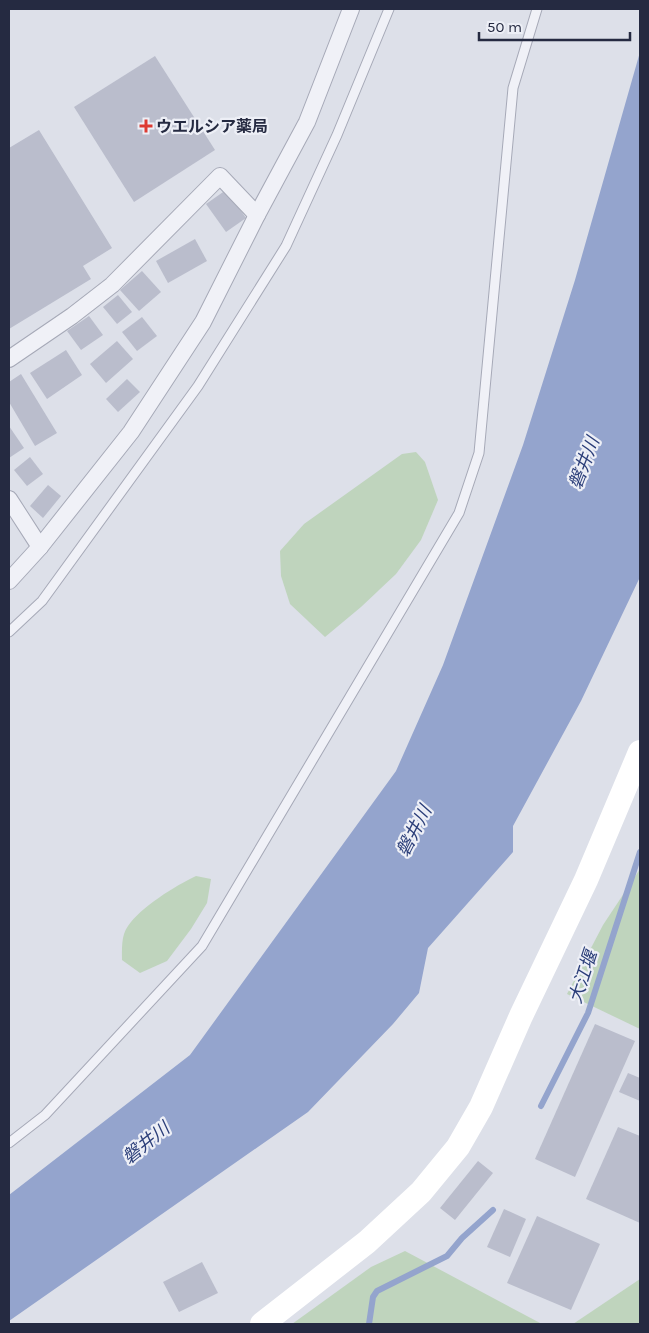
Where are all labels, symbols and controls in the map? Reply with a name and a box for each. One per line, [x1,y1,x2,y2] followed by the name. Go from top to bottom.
[479,10,630,42] scale bar
[487,18,522,36] text: 50 m
[156,117,268,136] place label: ウエルシア薬局
[140,120,152,132] marker: ウエルシア薬局
[564,432,605,492] water label: 磐井川
[392,800,437,860] water label: 磐井川
[564,945,603,1006] water label: 大江堰
[118,1116,175,1169] water label: 磐井川

